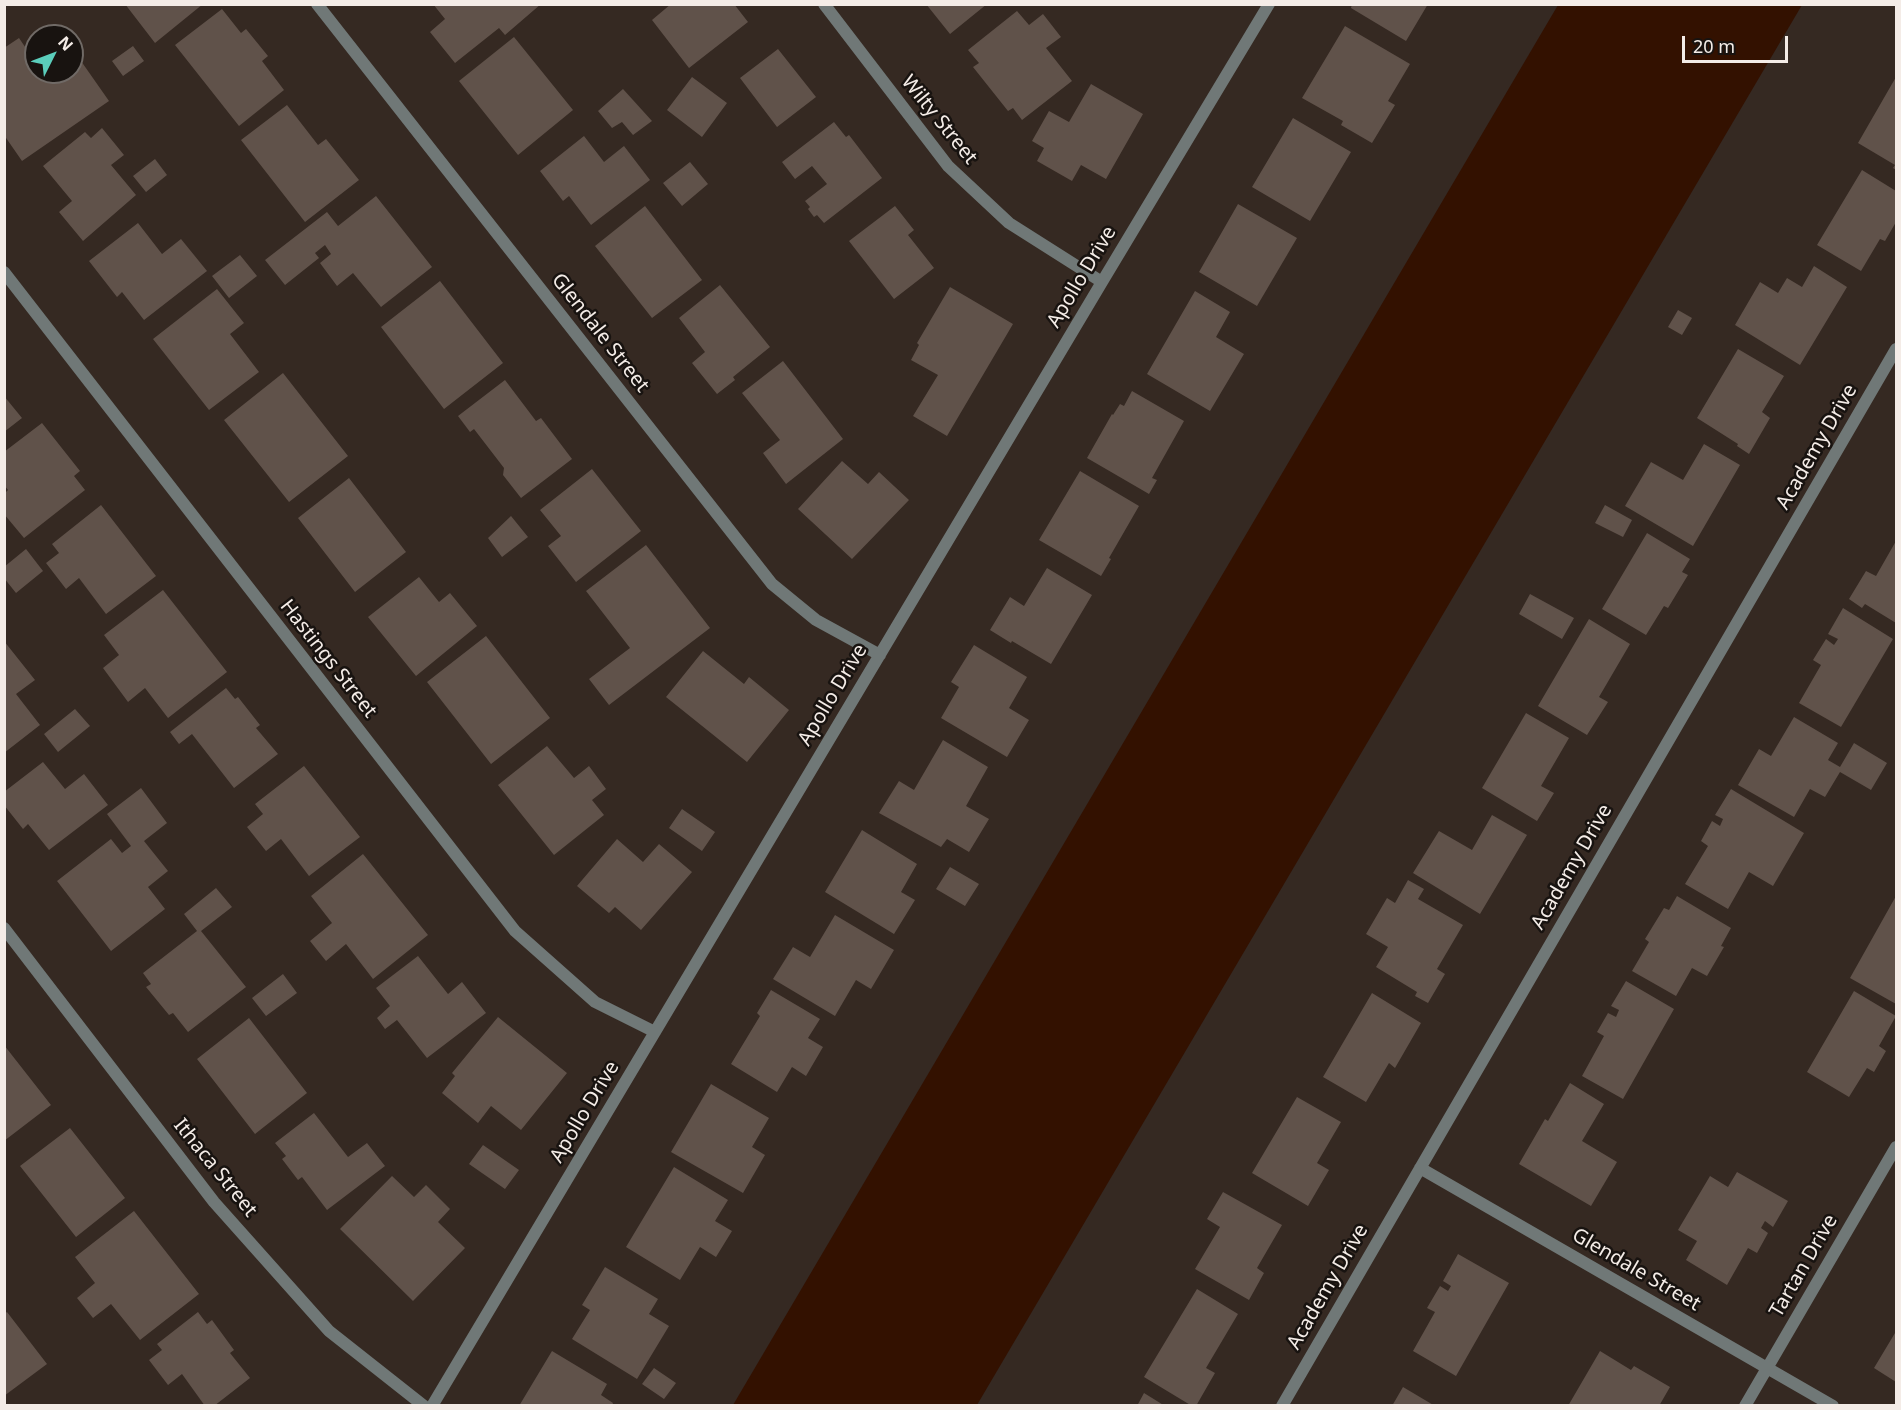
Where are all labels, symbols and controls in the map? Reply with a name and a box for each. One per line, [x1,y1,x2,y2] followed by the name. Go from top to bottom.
[24,24,84,84] north arrow
[1685,24,1792,62] scale bar
[53,31,78,55] text: N
[1693,34,1735,58] text: 20 m
[896,71,982,169] street label: Wilty Street
[1042,222,1122,332] street label: Apollo Drive
[546,269,654,397] street label: Glendale Street
[1771,380,1863,514] street label: Academy Drive
[274,595,382,723] street label: Hastings Street
[793,640,873,750] street label: Apollo Drive
[1526,800,1618,934] street label: Academy Drive
[545,1057,625,1167] street label: Apollo Drive
[168,1114,262,1222] street label: Ithaca Street
[1765,1210,1843,1322] street label: Tartan Drive
[1282,1220,1374,1354] street label: Academy Drive
[1567,1224,1705,1316] street label: Glendale Street

